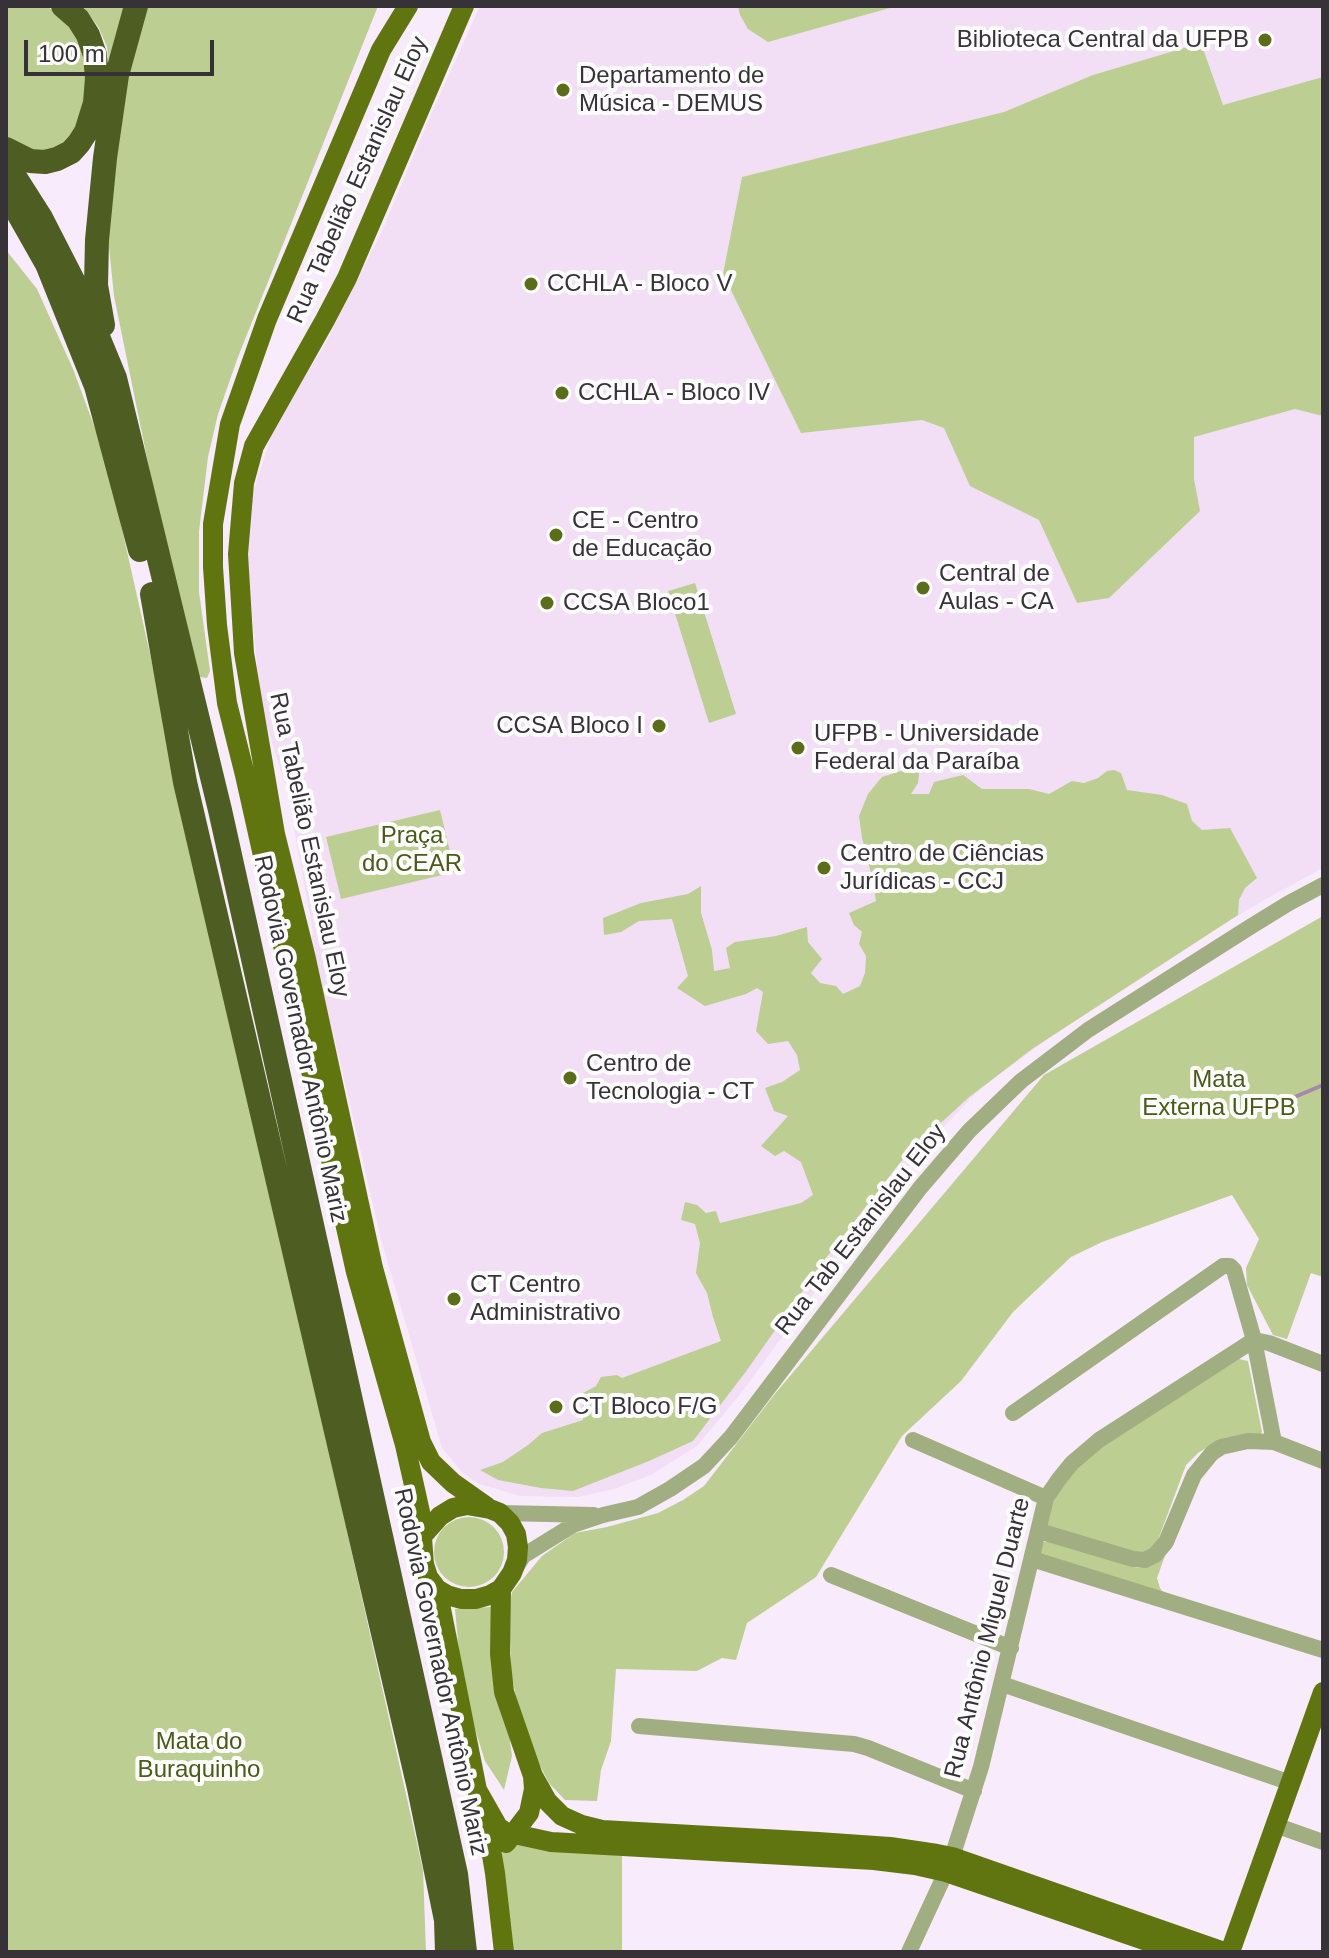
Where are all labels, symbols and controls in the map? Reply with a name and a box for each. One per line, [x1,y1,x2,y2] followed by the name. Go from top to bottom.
[28,24,218,74] scale bar
[957,26,1249,54] place label: Biblioteca Central da UFPB
[1256,31,1274,49] marker: Biblioteca Central da UFPB
[282,32,434,328] street label: Rua Tabelião Estanislau Eloy
[38,40,105,67] text: 100 m
[579,62,764,118] place label: Departamento de Música - DEMUS
[554,81,572,99] marker: Departamento de Música - DEMUS
[547,270,732,298] place label: CCHLA - Bloco V
[522,275,540,293] marker: CCHLA - Bloco V
[578,379,770,407] place label: CCHLA - Bloco IV
[553,384,571,402] marker: CCHLA - Bloco IV
[572,507,712,563] place label: CE - Centro de Educação
[547,526,565,544] marker: CE - Centro de Educação
[939,560,1054,616] place label: Central de Aulas - CA
[914,579,932,597] marker: Central de Aulas - CA
[563,589,710,617] place label: CCSA Bloco1
[538,594,556,612] marker: CCSA Bloco1
[263,690,355,1000] street label: Rua Tabelião Estanislau Eloy
[496,712,643,740] place label: CCSA Bloco I
[650,717,668,735] marker: CCSA Bloco I
[814,720,1039,776] place label: UFPB - Universidade Federal da Paraíba
[789,739,807,757] marker: UFPB - Universidade Federal da Paraíba
[362,822,462,878] park label: Praça do CEAR
[840,840,1044,896] place label: Centro de Ciências Jurídicas - CCJ
[247,853,353,1225] street label: Rodovia Governador Antônio Mariz
[815,859,833,877] marker: Centro de Ciências Jurídicas - CCJ
[586,1050,754,1106] place label: Centro de Tecnologia - CT
[1142,1066,1296,1122] park label: Mata Externa UFPB
[561,1069,579,1087] marker: Centro de Tecnologia - CT
[770,1119,952,1341] street label: Rua Tab Estanislau Eloy
[470,1271,621,1327] place label: CT Centro Administrativo
[445,1290,463,1308] marker: CT Centro Administrativo
[572,1393,717,1421] place label: CT Bloco F/G
[547,1398,565,1416] marker: CT Bloco F/G
[387,1486,493,1858] street label: Rodovia Governador Antônio Mariz
[939,1495,1037,1781] street label: Rua Antônio Miguel Duarte
[138,1728,260,1784] park label: Mata do Buraquinho

